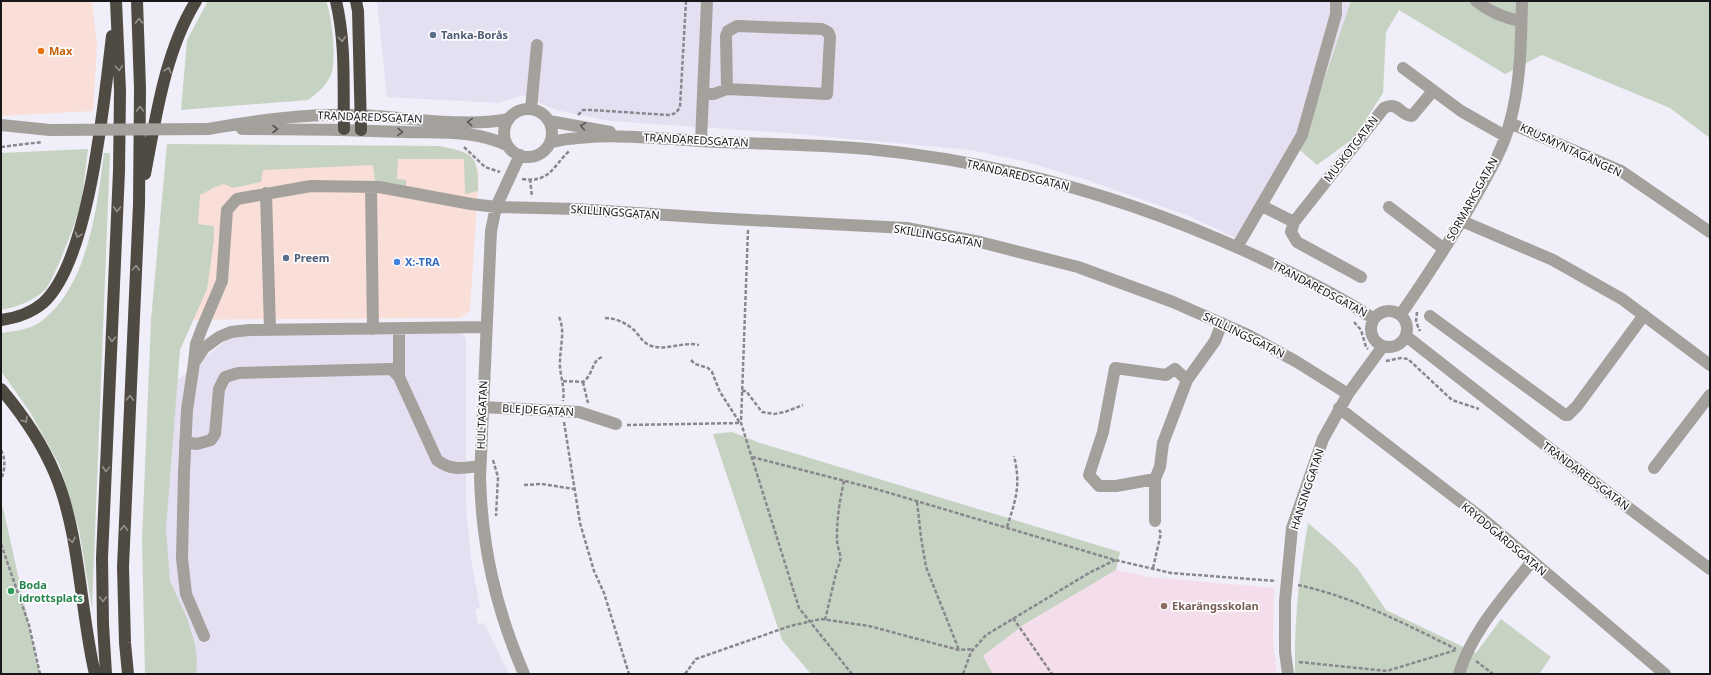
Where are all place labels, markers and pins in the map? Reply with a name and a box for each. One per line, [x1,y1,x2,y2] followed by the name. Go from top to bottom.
[441,27,509,42] place label: Tanka-Borås
[428,30,438,40] marker: Tanka-Borås
[49,43,73,58] place label: Max
[36,46,46,56] marker: Max
[294,250,329,265] place label: Preem
[281,253,291,263] marker: Preem
[405,254,440,269] place label: X:-TRA
[392,257,402,267] marker: X:-TRA
[19,577,83,605] place label: Boda idrottsplats
[6,586,16,596] marker: Boda idrottsplats
[1172,598,1259,613] place label: Ekarängsskolan
[1159,601,1169,611] marker: Ekarängsskolan

